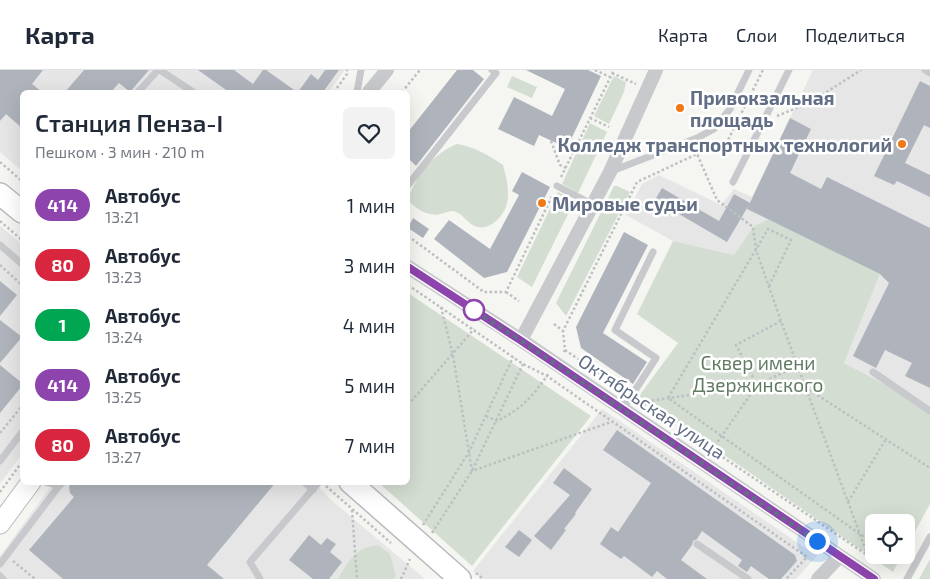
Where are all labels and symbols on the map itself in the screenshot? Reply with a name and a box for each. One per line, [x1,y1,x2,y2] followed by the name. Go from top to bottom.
[690,86,834,131] place label: Привокзальная площадь
[674,102,686,114] marker: Привокзальная площадь
[557,133,892,156] place label: Колледж транспортных технологий
[896,138,908,150] marker: Колледж транспортных технологий
[552,192,698,215] place label: Мировые судьи
[536,197,548,209] marker: Мировые судьи
[463,299,485,321] unlabelled marker
[574,348,730,464] street label: Октябрьская улица
[693,351,823,396] park label: Сквер имени Дзержинского
[805,529,830,554] your location

